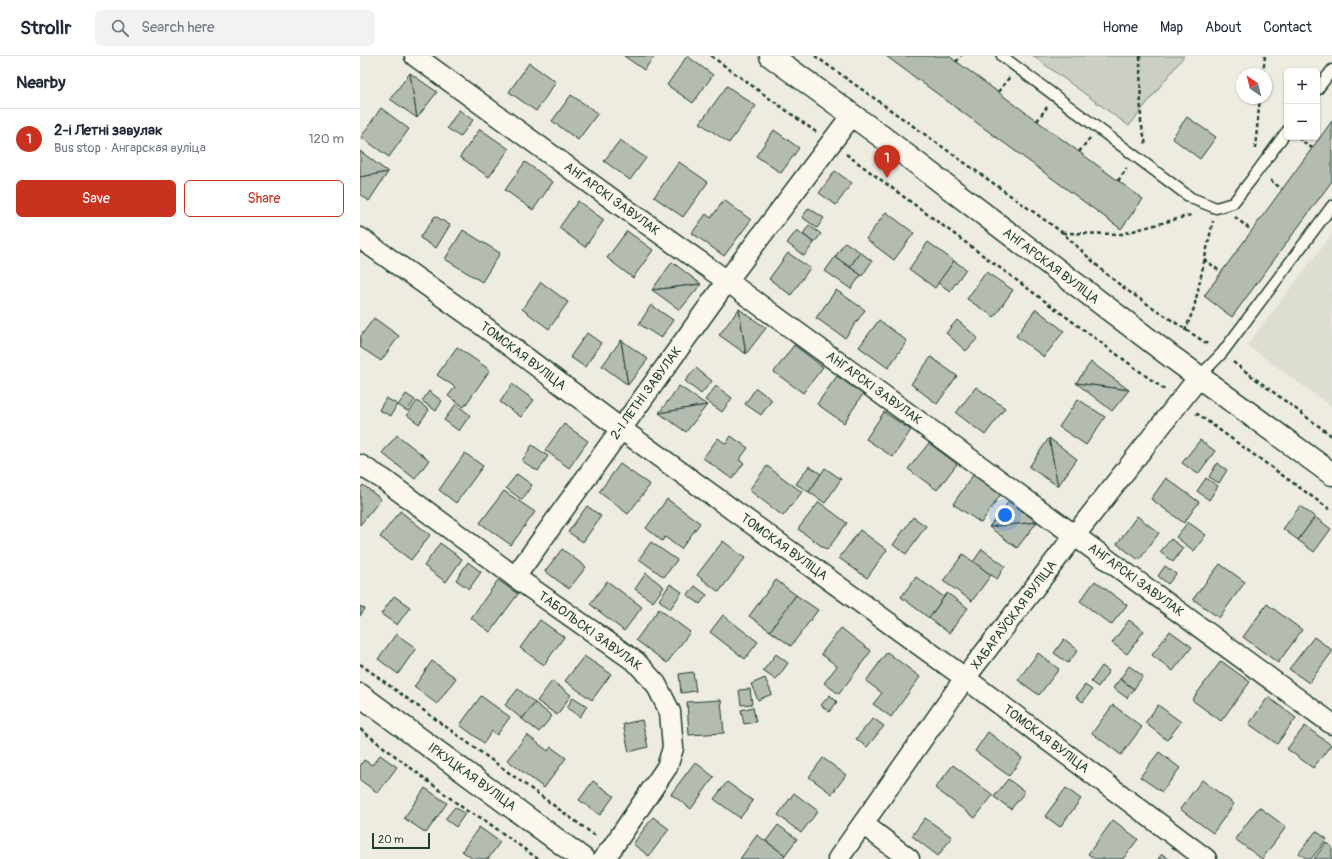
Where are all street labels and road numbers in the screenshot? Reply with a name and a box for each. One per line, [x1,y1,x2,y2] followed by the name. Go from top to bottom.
[561,159,663,239] street label: АНГАРСКІ ЗАВУЛАК
[1000,225,1103,308] street label: АНГАРСКАЯ ВУЛІЦА
[477,318,570,394] street label: ТОМСКАЯ ВУЛІЦА
[607,343,685,443] street label: 2-І ЛЕТНІ ЗАВУЛАК
[823,348,925,428] street label: АНГАРСКІ ЗАВУЛАК
[737,510,831,584] street label: ТОМСКАЯ ВУЛІЦА
[1085,540,1187,620] street label: АНГАРСКІ ЗАВУЛАК
[968,557,1061,673] street label: ХАБАРАЎСКАЯ ВУЛІЦА
[535,588,645,674] street label: ТАБОЛЬСКІ ЗАВУЛАК
[1000,701,1093,777] street label: ТОМСКАЯ ВУЛІЦА
[425,740,520,815] street label: ІРКУЦКАЯ ВУЛІЦА

